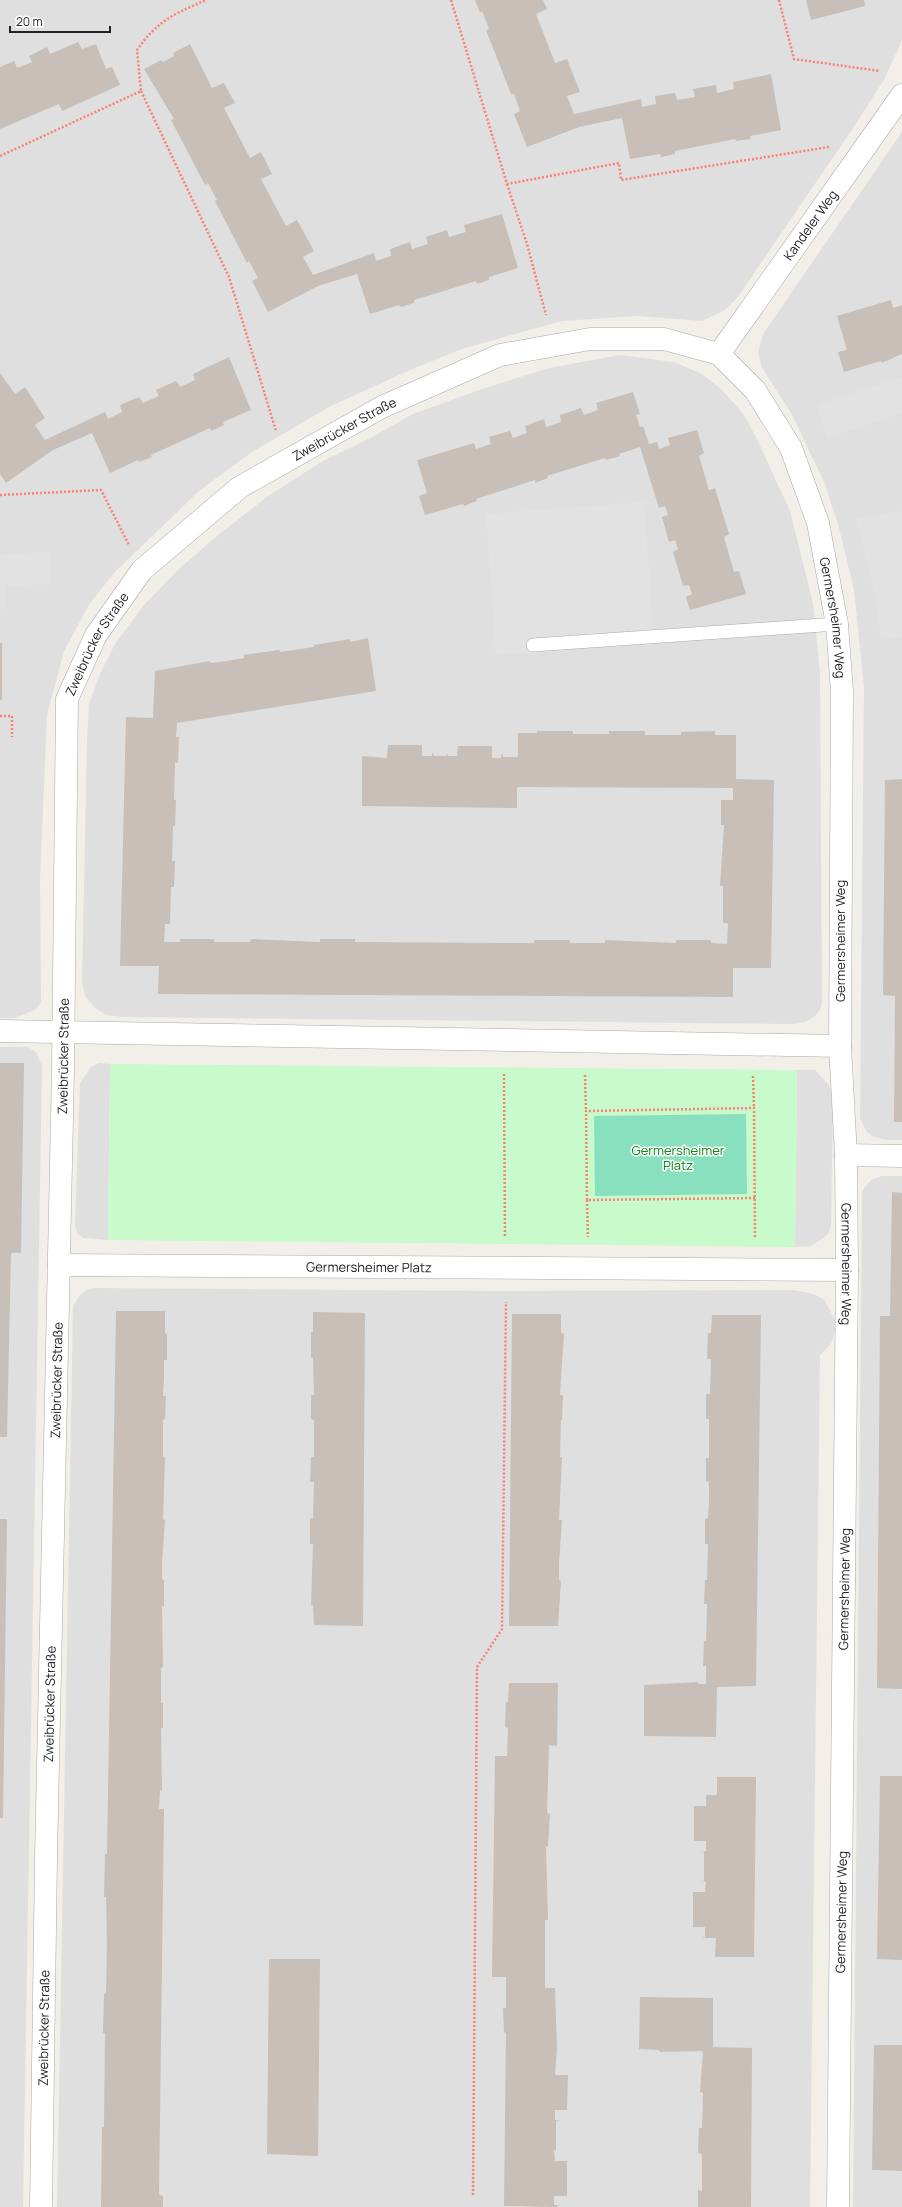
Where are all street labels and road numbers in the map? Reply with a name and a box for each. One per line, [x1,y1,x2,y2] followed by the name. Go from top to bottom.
[779,186,841,264] street label: Kandeler Weg
[289,393,399,465] street label: Zweibrücker Straße
[816,556,850,679] street label: Germersheimer Weg
[61,588,133,699] street label: Zweibrücker Straße
[831,880,849,1002] street label: Germersheimer Weg
[53,998,73,1115] street label: Zweibrücker Straße
[837,1203,856,1325] street label: Germersheimer Weg
[306,1258,432,1276] street label: Germersheimer Platz
[46,1321,67,1439] street label: Zweibrücker Straße
[834,1528,854,1650] street label: Germersheimer Weg
[39,1645,60,1762] street label: Zweibrücker Straße
[831,1851,851,1973] street label: Germersheimer Weg
[34,1969,53,2086] street label: Zweibrücker Straße

